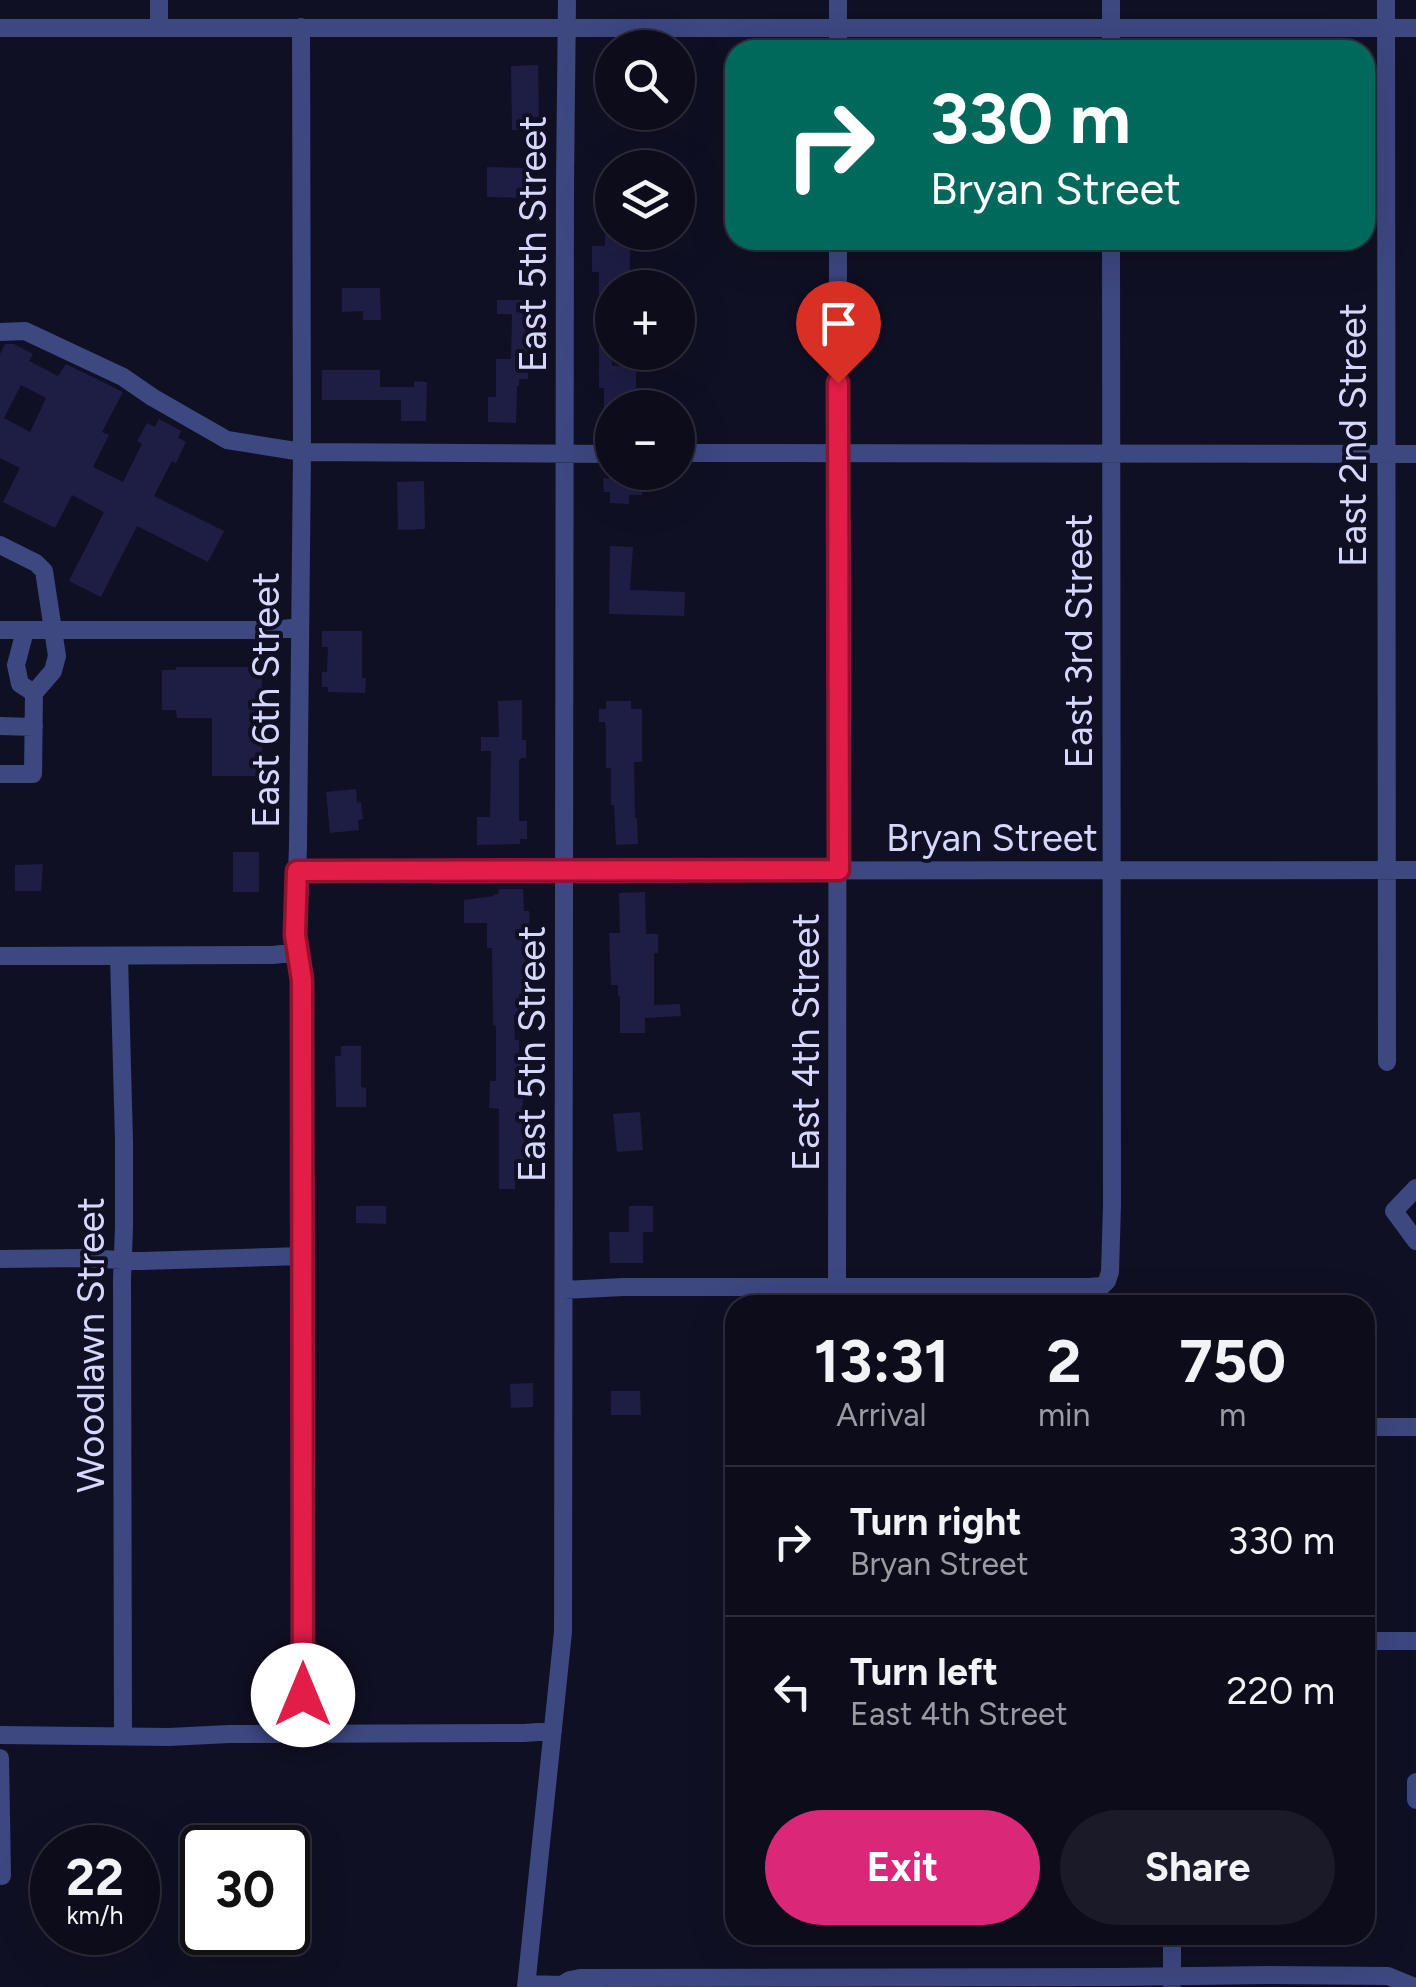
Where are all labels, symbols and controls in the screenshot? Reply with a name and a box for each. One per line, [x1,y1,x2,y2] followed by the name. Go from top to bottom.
[595,30,695,490] map controls
[595,30,695,130] button: search
[930,76,1131,161] text: 330 m
[765,80,895,210] icon: right
[510,116,556,372] street label: East 5th Street
[595,150,695,250] button: layers
[930,161,1181,215] text: Bryan Street
[595,270,695,370] button: +
[796,281,881,384] pin
[811,296,866,351] icon: arrive
[1330,303,1376,567] street label: East 2nd Street
[595,390,695,490] button: −
[1056,514,1102,768] street label: East 3rd Street
[243,572,289,828] street label: East 6th Street
[886,815,1098,861] street label: Bryan Street
[783,913,829,1171] street label: East 4th Street
[509,926,555,1182] street label: East 5th Street
[68,1197,114,1493] street label: Woodlawn Street
[814,1325,949,1397] text: 13:31
[1047,1325,1082,1397] text: 2
[1179,1325,1286,1397] text: 750
[836,1396,927,1434] text: Arrival
[1038,1396,1090,1434] text: min
[1219,1396,1246,1434] text: m
[850,1499,1022,1545] text: Turn right
[765,1514,820,1569] icon: right
[1228,1518,1335,1564] text: 330 m
[850,1545,1029,1583] text: Bryan Street
[251,1643,355,1747] position arrow
[850,1649,998,1695] text: Turn left
[765,1664,820,1719] icon: left
[1226,1668,1335,1714] text: 220 m
[850,1695,1068,1733] text: East 4th Street
[765,1810,1040,1925] button: Exit
[1060,1810,1335,1925] button: Share
[180,1825,310,1955] speed limit sign: 30
[66,1847,124,1908] text: 22
[66,1900,124,1930] text: km/h

